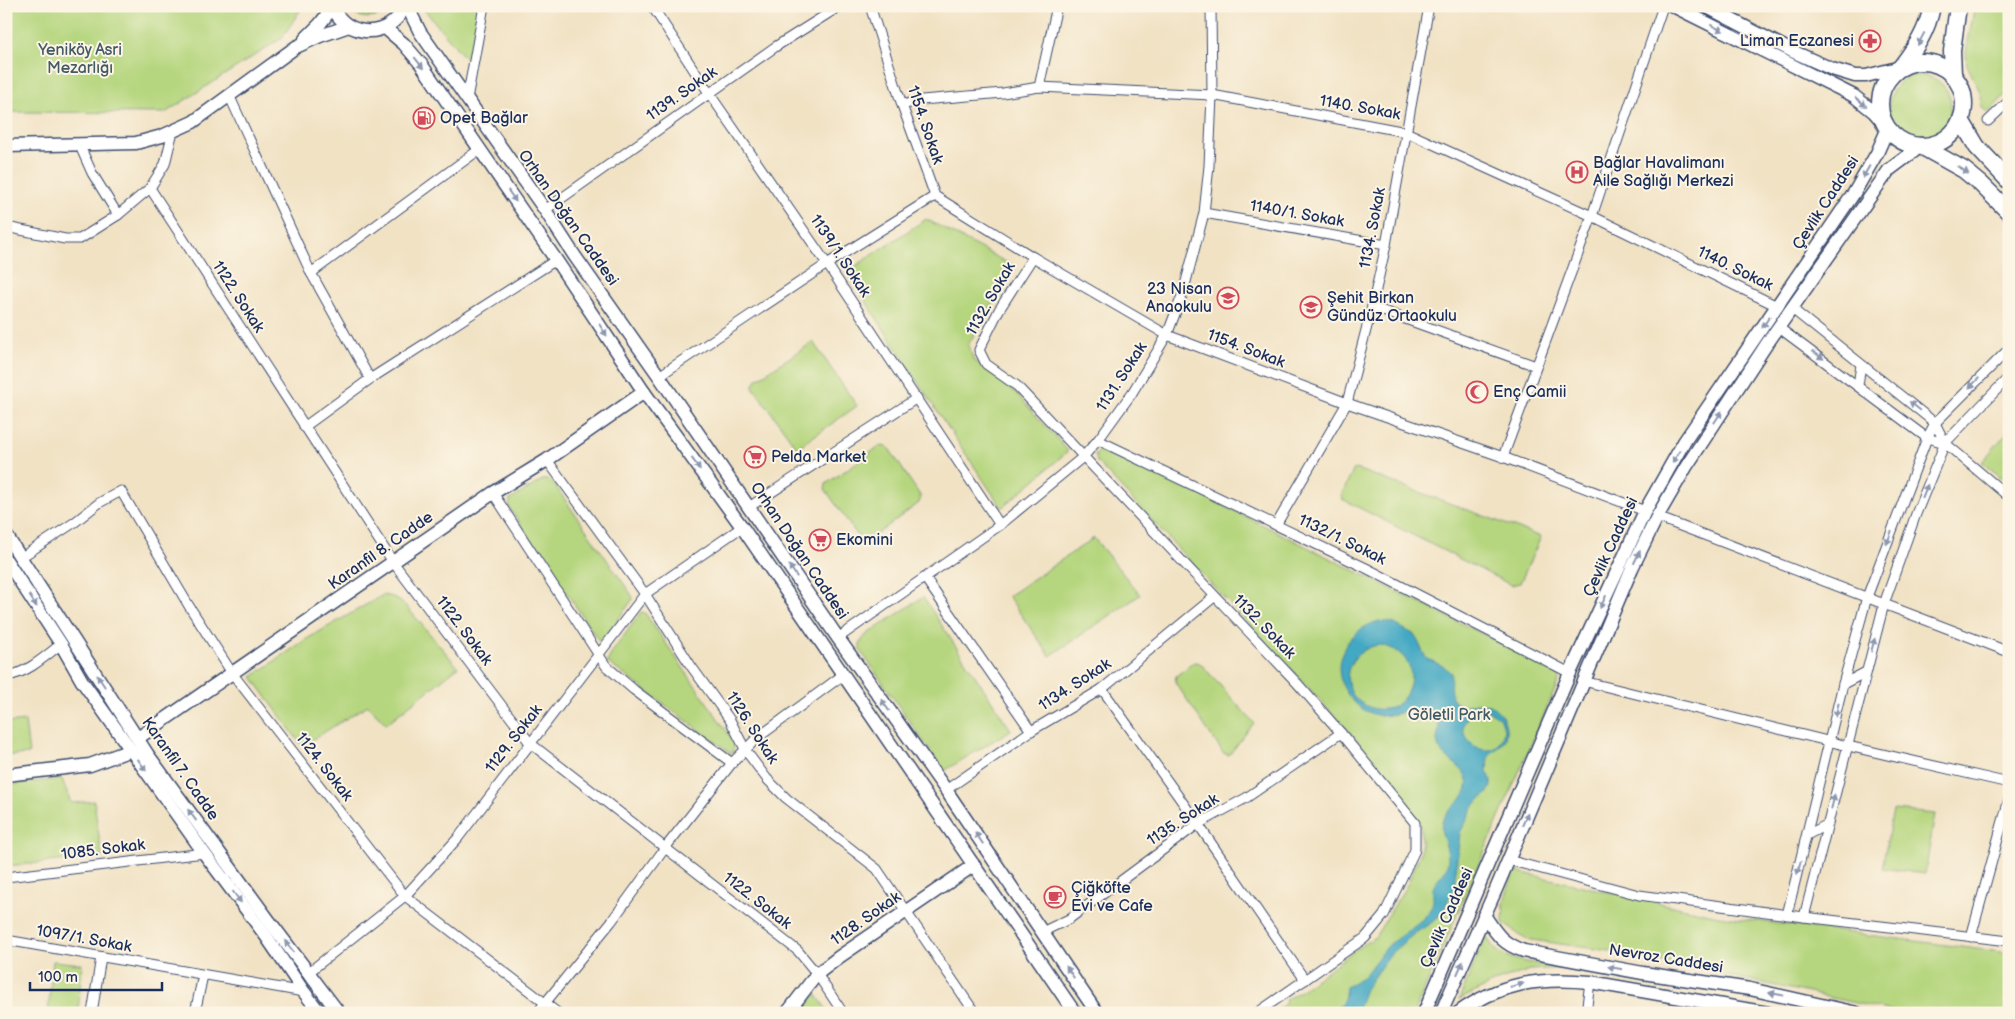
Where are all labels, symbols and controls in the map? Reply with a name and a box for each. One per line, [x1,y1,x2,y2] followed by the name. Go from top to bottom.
[1710,24,1724,32] one-way arrow
[1858,29,1882,53] pharmacy icon: Liman Eczanesi
[1740,32,1854,51] place label: Liman Eczanesi
[1916,32,1925,45] one-way arrow
[37,41,122,78] park label: Yeniköy Asri Mezarlığı
[413,56,424,69] one-way arrow
[643,63,721,125] street label: 1139. Sokak
[903,83,947,167] street label: 1154. Sokak
[1318,92,1402,124] street label: 1140. Sokak
[1855,96,1868,107] one-way arrow
[412,106,436,130] fuel station icon: Opet Bağlar
[440,109,528,128] place label: Opet Bağlar
[514,146,622,290] street label: Orhan Doğan Caddesi
[1789,153,1863,253] street label: Çevlik Caddesi
[1593,154,1734,191] place label: Bağlar Havalimanı Aile Sağlığı Merkezi
[1565,160,1589,184] hospital icon: Bağlar Havalimanı Aile Sağlığı Merkezi
[1862,165,1870,179] one-way arrow
[1956,165,1970,175] one-way arrow
[1356,186,1390,270] street label: 1134. Sokak
[507,189,517,202] one-way arrow
[1248,196,1346,232] street label: 1140/1. Sokak
[805,211,875,301] street label: 1139/1. Sokak
[1694,243,1776,296] street label: 1140. Sokak
[208,258,268,337] street label: 1122. Sokak
[962,259,1020,339] street label: 1132. Sokak
[1146,280,1212,317] place label: 23 Nisan Anaokulu
[1216,286,1240,310] school or university icon: 23 Nisan Anaokulu
[1327,289,1457,326] place label: Şehit Birkan Gündüz Ortaokulu
[1299,295,1323,319] school or university icon: Şehit Birkan Gündüz Ortaokulu
[1762,315,1771,329] one-way arrow
[598,324,608,337] one-way arrow
[1204,325,1288,373] street label: 1154. Sokak
[1093,339,1152,415] street label: 1131. Sokak
[1811,350,1824,361] one-way arrow
[1968,377,1980,389] one-way arrow
[1465,380,1489,404] mosque icon: Enç Camii
[1493,383,1567,402] place label: Enç Camii
[1908,401,1921,412] one-way arrow
[1714,410,1723,423] one-way arrow
[743,445,767,469] supermarket icon: Pelda Market
[771,448,867,467] place label: Pelda Market
[1671,450,1680,463] one-way arrow
[690,457,701,470] one-way arrow
[746,479,852,623] street label: Orhan Doğan Caddesi
[1921,483,1929,498] one-way arrow
[1580,494,1642,600] street label: Çevlik Caddesi
[325,508,437,594] street label: Karanfil 8. Cadde
[1295,511,1389,570] street label: 1132/1. Sokak
[808,528,832,552] supermarket icon: Ekomini
[836,531,893,550] place label: Ekomini
[1885,531,1893,546] one-way arrow
[1634,550,1642,564] one-way arrow
[788,565,798,578] one-way arrow
[1229,591,1299,663] street label: 1132. Sokak
[432,593,496,669] street label: 1122. Sokak
[28,594,38,607] one-way arrow
[1598,595,1606,609] one-way arrow
[1869,637,1877,652] one-way arrow
[1035,655,1115,715] street label: 1134. Sokak
[96,674,105,688] one-way arrow
[722,688,782,768] street label: 1126. Sokak
[880,699,891,712] one-way arrow
[481,701,547,777] street label: 1129. Sokak
[1833,702,1841,718] one-way arrow
[1408,706,1490,725] park label: Göletli Park
[137,714,223,825] street label: Karanfil 7. Cadde
[291,729,357,805] street label: 1124. Sokak
[137,758,147,772] one-way arrow
[1144,790,1223,850] street label: 1135. Sokak
[1829,795,1837,810] one-way arrow
[187,808,197,822] one-way arrow
[1521,812,1529,826] one-way arrow
[974,831,984,845] one-way arrow
[60,835,146,865] street label: 1085. Sokak
[1795,860,1803,875] one-way arrow
[1416,865,1478,971] street label: Çevlik Caddesi
[719,868,795,934] street label: 1122. Sokak
[1071,879,1153,916] place label: Çiğköfte Evi ve Cafe
[1043,885,1067,909] cafe icon: Çiğköfte Evi ve Cafe
[827,888,905,950] street label: 1128. Sokak
[232,890,242,904] one-way arrow
[35,921,133,957] street label: 1097/1. Sokak
[283,940,294,953] one-way arrow
[1608,941,1724,977] street label: Nevroz Caddesi
[30,959,162,991] scale bar
[1457,961,1465,975] one-way arrow
[1607,964,1623,972] one-way arrow
[1065,966,1075,979] one-way arrow
[38,968,78,987] text: 100 m
[1510,981,1525,989] one-way arrow
[1768,990,1783,998] one-way arrow

